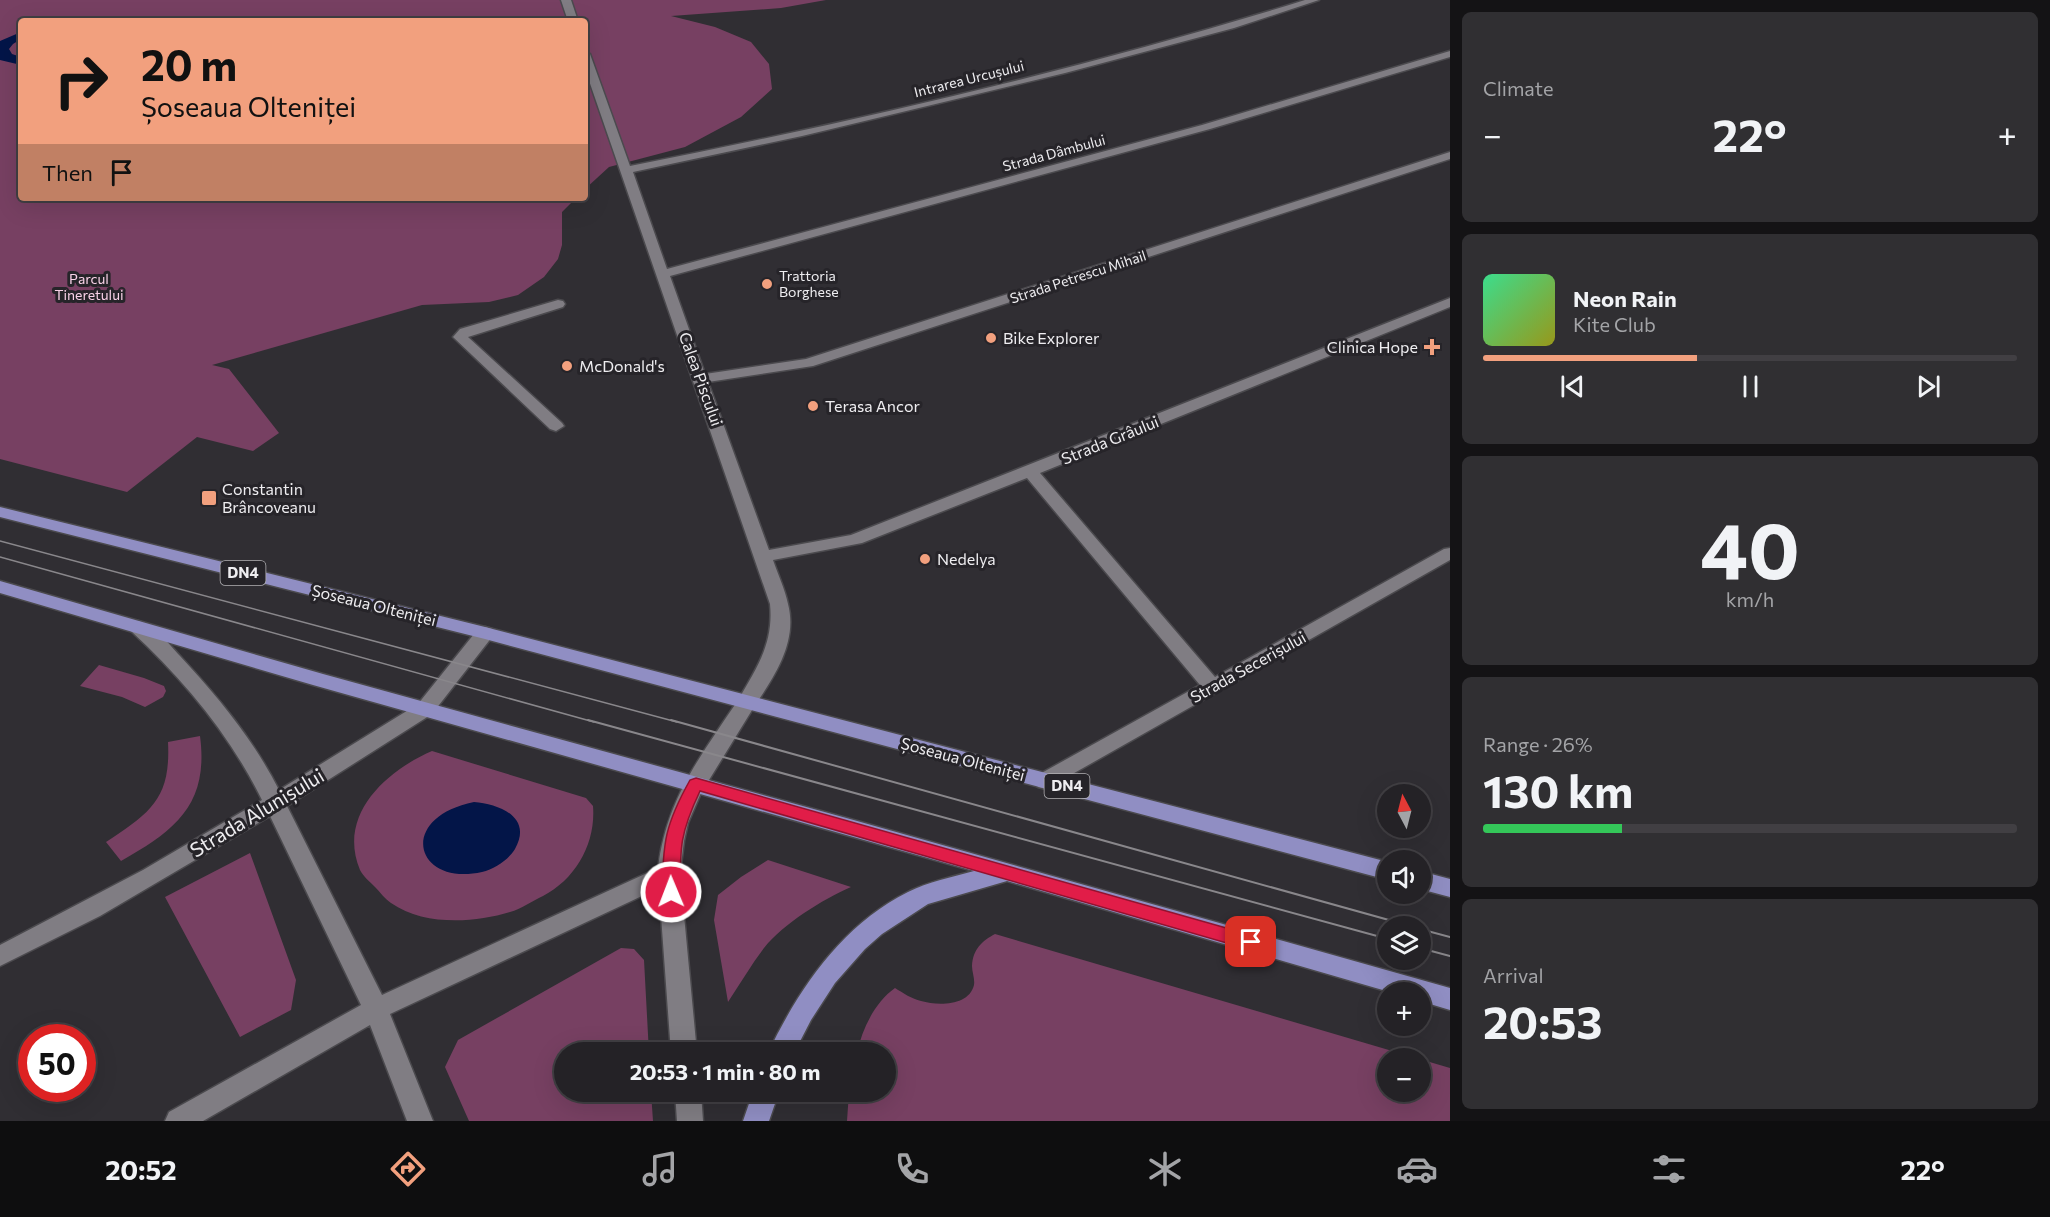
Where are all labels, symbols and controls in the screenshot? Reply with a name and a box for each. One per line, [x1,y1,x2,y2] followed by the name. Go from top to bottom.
[141,38,237,90] text: 20 m
[42,42,120,120] icon: right
[912,57,1026,101] street label: Intrarea Urcușului
[1483,76,1553,100] text: Climate
[141,90,356,123] text: Șoseaua Olteniței
[1713,106,1787,161] text: 22°
[1483,113,1502,154] text: −
[1998,113,2017,154] text: +
[1001,131,1107,174] street label: Strada Dâmbului
[105,156,138,189] icon: arrive
[42,159,93,186] text: Then
[1008,246,1148,307] street label: Strada Petrescu Mihail
[779,267,839,300] place label: Trattoria Borghese
[54,270,124,303] park label: Parcul Tineretului
[760,277,774,291] marker: Trattoria Borghese
[1573,285,1677,312] text: Neon Rain
[1573,312,1656,336] text: Kite Club
[1003,328,1100,347] place label: Bike Explorer
[676,329,727,428] street label: Calea Piscului
[984,331,998,345] marker: Bike Explorer
[1327,337,1418,356] place label: Clinica Hope
[1423,338,1441,356] marker: Clinica Hope
[579,356,665,375] place label: McDonald's
[560,359,574,373] marker: McDonald's
[1556,370,1589,403] icon: previous
[1734,370,1767,403] icon: pause
[1912,370,1945,403] icon: next
[825,396,920,415] place label: Terasa Ancor
[806,399,820,413] marker: Terasa Ancor
[1058,411,1161,468] street label: Strada Grâului
[222,479,316,516] place label: Constantin Brâncoveanu
[200,489,218,507] marker: Constantin Brâncoveanu
[1700,500,1800,595] text: 40
[937,549,996,568] place label: Nedelya
[918,552,932,566] marker: Nedelya
[220,561,266,585] road number: DN4
[309,580,438,631] street label: Șoseaua Olteniței
[1726,587,1774,611] text: km/h
[1187,627,1310,708] street label: Strada Secerișului
[1483,732,1593,756] text: Range · 26%
[899,733,1027,786] street label: Șoseaua Olteniței
[1483,762,1633,817] text: 130 km
[185,763,329,863] street label: Strada Alunișului
[1044,774,1090,798] road number: DN4
[1377,784,1431,838] north arrow
[1377,784,1431,1102] map controls
[1377,850,1431,904] button: sound
[639,860,703,924] position arrow
[1225,916,1276,967] pin
[1377,916,1431,970] button: layers
[1234,925,1267,958] icon: arrive
[1483,963,1544,987] text: Arrival
[1377,982,1431,1036] button: +
[1483,993,1603,1048] text: 20:53
[18,1024,96,1102] speed limit sign: 50
[1377,1048,1431,1102] button: −
[630,1058,820,1085] text: 20:53 · 1 min · 80 m
[387,1148,429,1190] icon: directions
[639,1148,681,1190] icon: music
[891,1148,933,1190] icon: phone
[1144,1148,1186,1190] icon: climate
[1396,1148,1438,1190] icon: car
[1648,1148,1690,1190] icon: filters
[105,1153,177,1186] text: 20:52
[1900,1153,1945,1186] text: 22°

